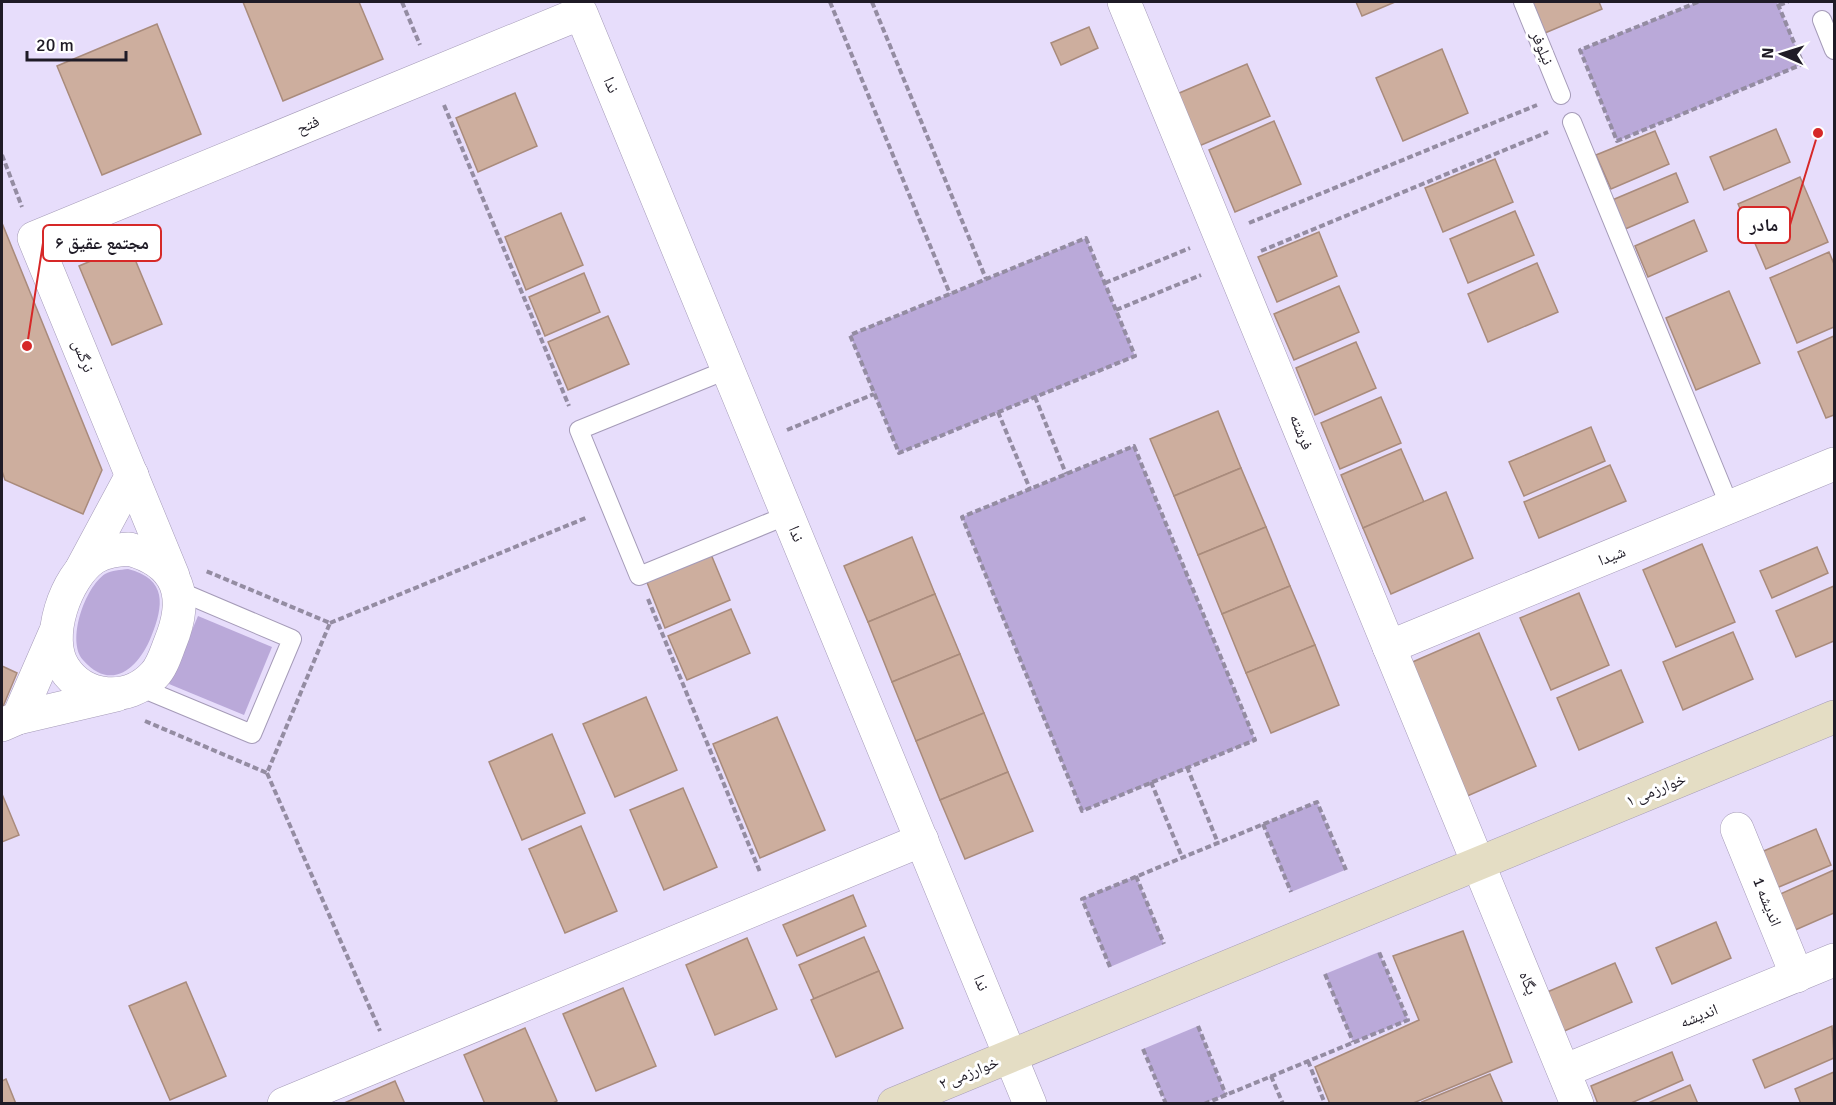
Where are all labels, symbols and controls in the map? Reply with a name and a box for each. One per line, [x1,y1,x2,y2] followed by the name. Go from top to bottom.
[27,24,126,62] scale bar
[1752,24,1812,84] north arrow
[1526,27,1558,68] street label: نیلوفر
[36,34,74,56] text: 20 m
[1758,47,1778,59] text: N
[599,74,623,96] street label: ندا
[294,111,322,139] street label: فتح
[1738,207,1790,243] callout: مادر
[1749,214,1778,236] text: مادر
[43,225,161,261] callout: مجتمع عقیق ۶
[55,232,149,255] text: مجتمع عقیق ۶
[67,337,99,375] street label: نرگس
[1285,411,1317,453] street label: فرشته
[784,523,808,545] street label: ندا
[1595,542,1629,570] street label: شیدا
[1623,769,1689,811] street label: خوارزمی ۱
[1748,874,1786,930] street label: اندیشه 1
[1514,968,1542,998] street label: پگاه
[969,972,993,994] street label: ندا
[1677,999,1721,1033] street label: اندیشه
[936,1052,1002,1094] street label: خوارزمی ۲

